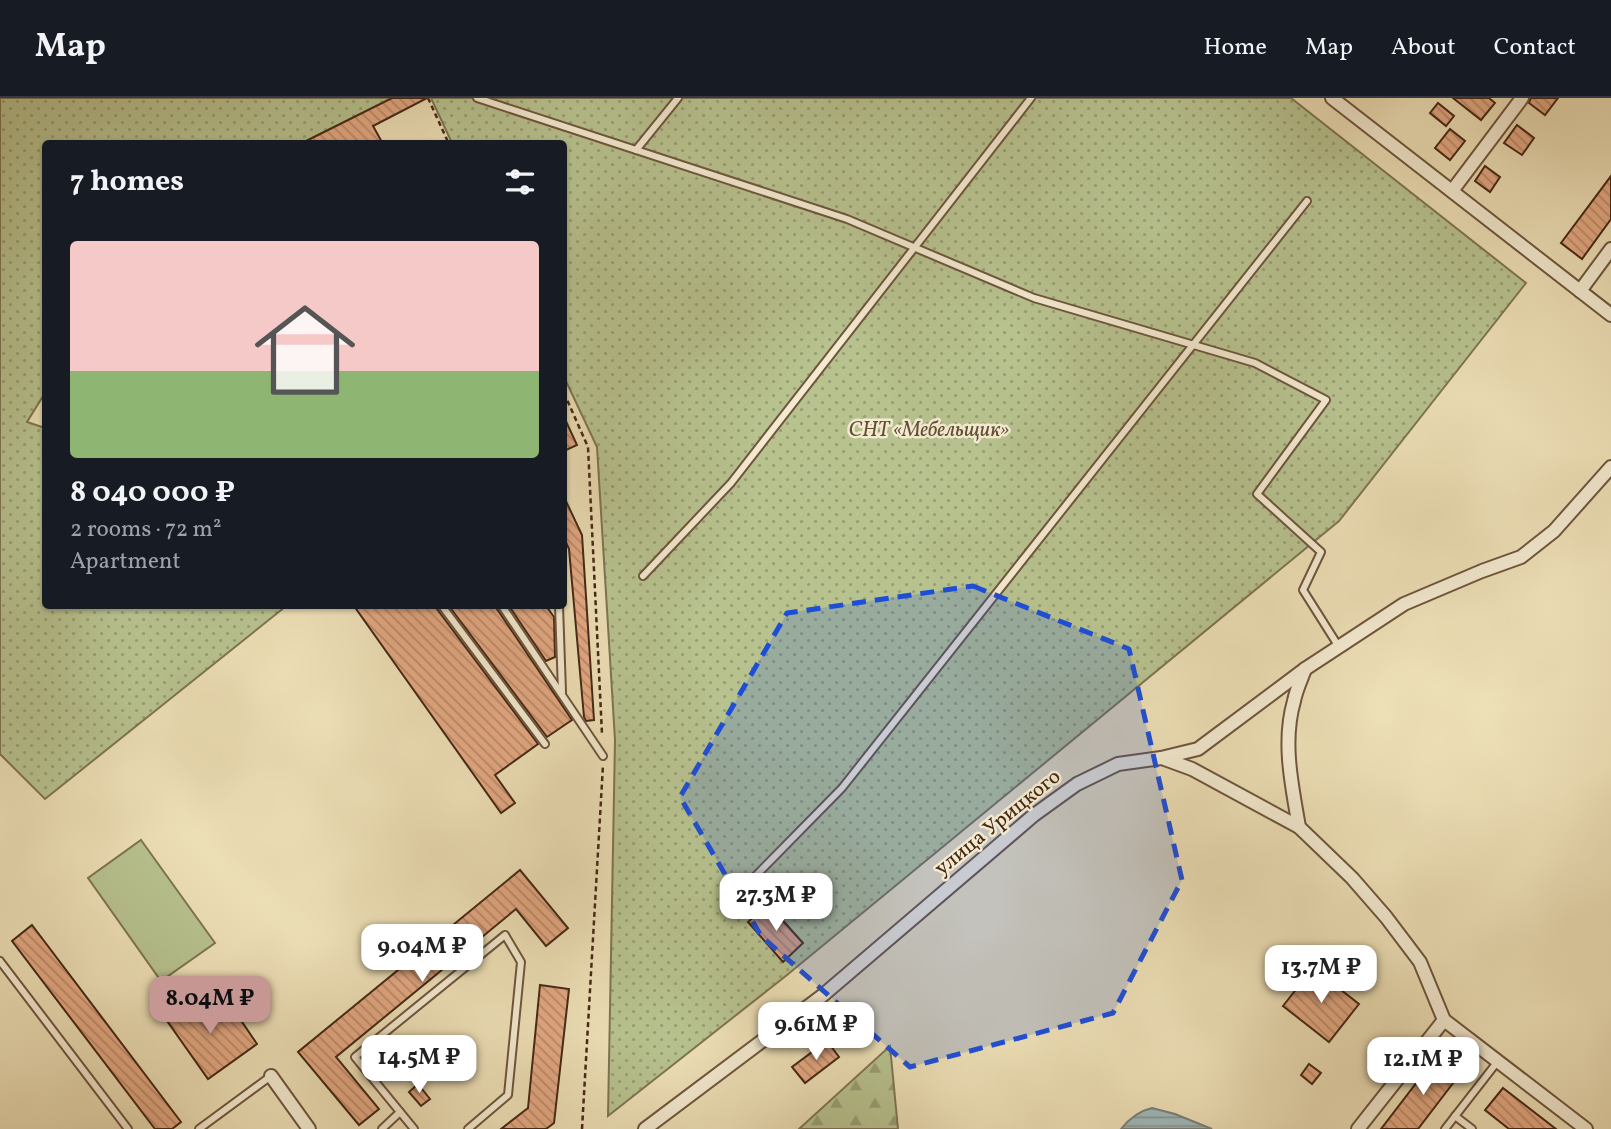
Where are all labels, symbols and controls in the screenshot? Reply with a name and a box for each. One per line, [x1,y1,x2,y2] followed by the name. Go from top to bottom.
[35,25,106,71] text: Map
[1203,31,1267,65] text: Home
[1305,31,1353,65] text: Map
[1391,31,1456,65] text: About
[1494,31,1576,65] text: Contact
[70,161,184,203] text: 7 homes
[501,163,539,201] icon: filters
[242,287,368,413] icon: home
[849,416,1009,445] park label: СНТ «Мебельщик»
[70,472,235,514] text: 8 040 000 ₽
[70,514,221,546] text: 2 rooms · 72 m²
[70,546,181,578] text: Apartment
[929,763,1067,883] street label: улица Урицкого
[711,874,841,933] pin: 27.3M ₽
[736,880,816,912] text: 27.3M ₽
[357,924,487,984] pin: 9.04M ₽
[377,931,467,963] text: 9.04M ₽
[1256,946,1386,1005] pin: 13.7M ₽
[1281,952,1361,984] text: 13.7M ₽
[145,976,275,1036] pin: 8.04M ₽
[165,983,255,1015] text: 8.04M ₽
[751,1002,881,1062] pin: 9.61M ₽
[774,1009,858,1041] text: 9.61M ₽
[354,1035,484,1095] pin: 14.5M ₽
[1358,1038,1488,1097] pin: 12.1M ₽
[377,1042,461,1074] text: 14.5M ₽
[1383,1044,1463,1076] text: 12.1M ₽

